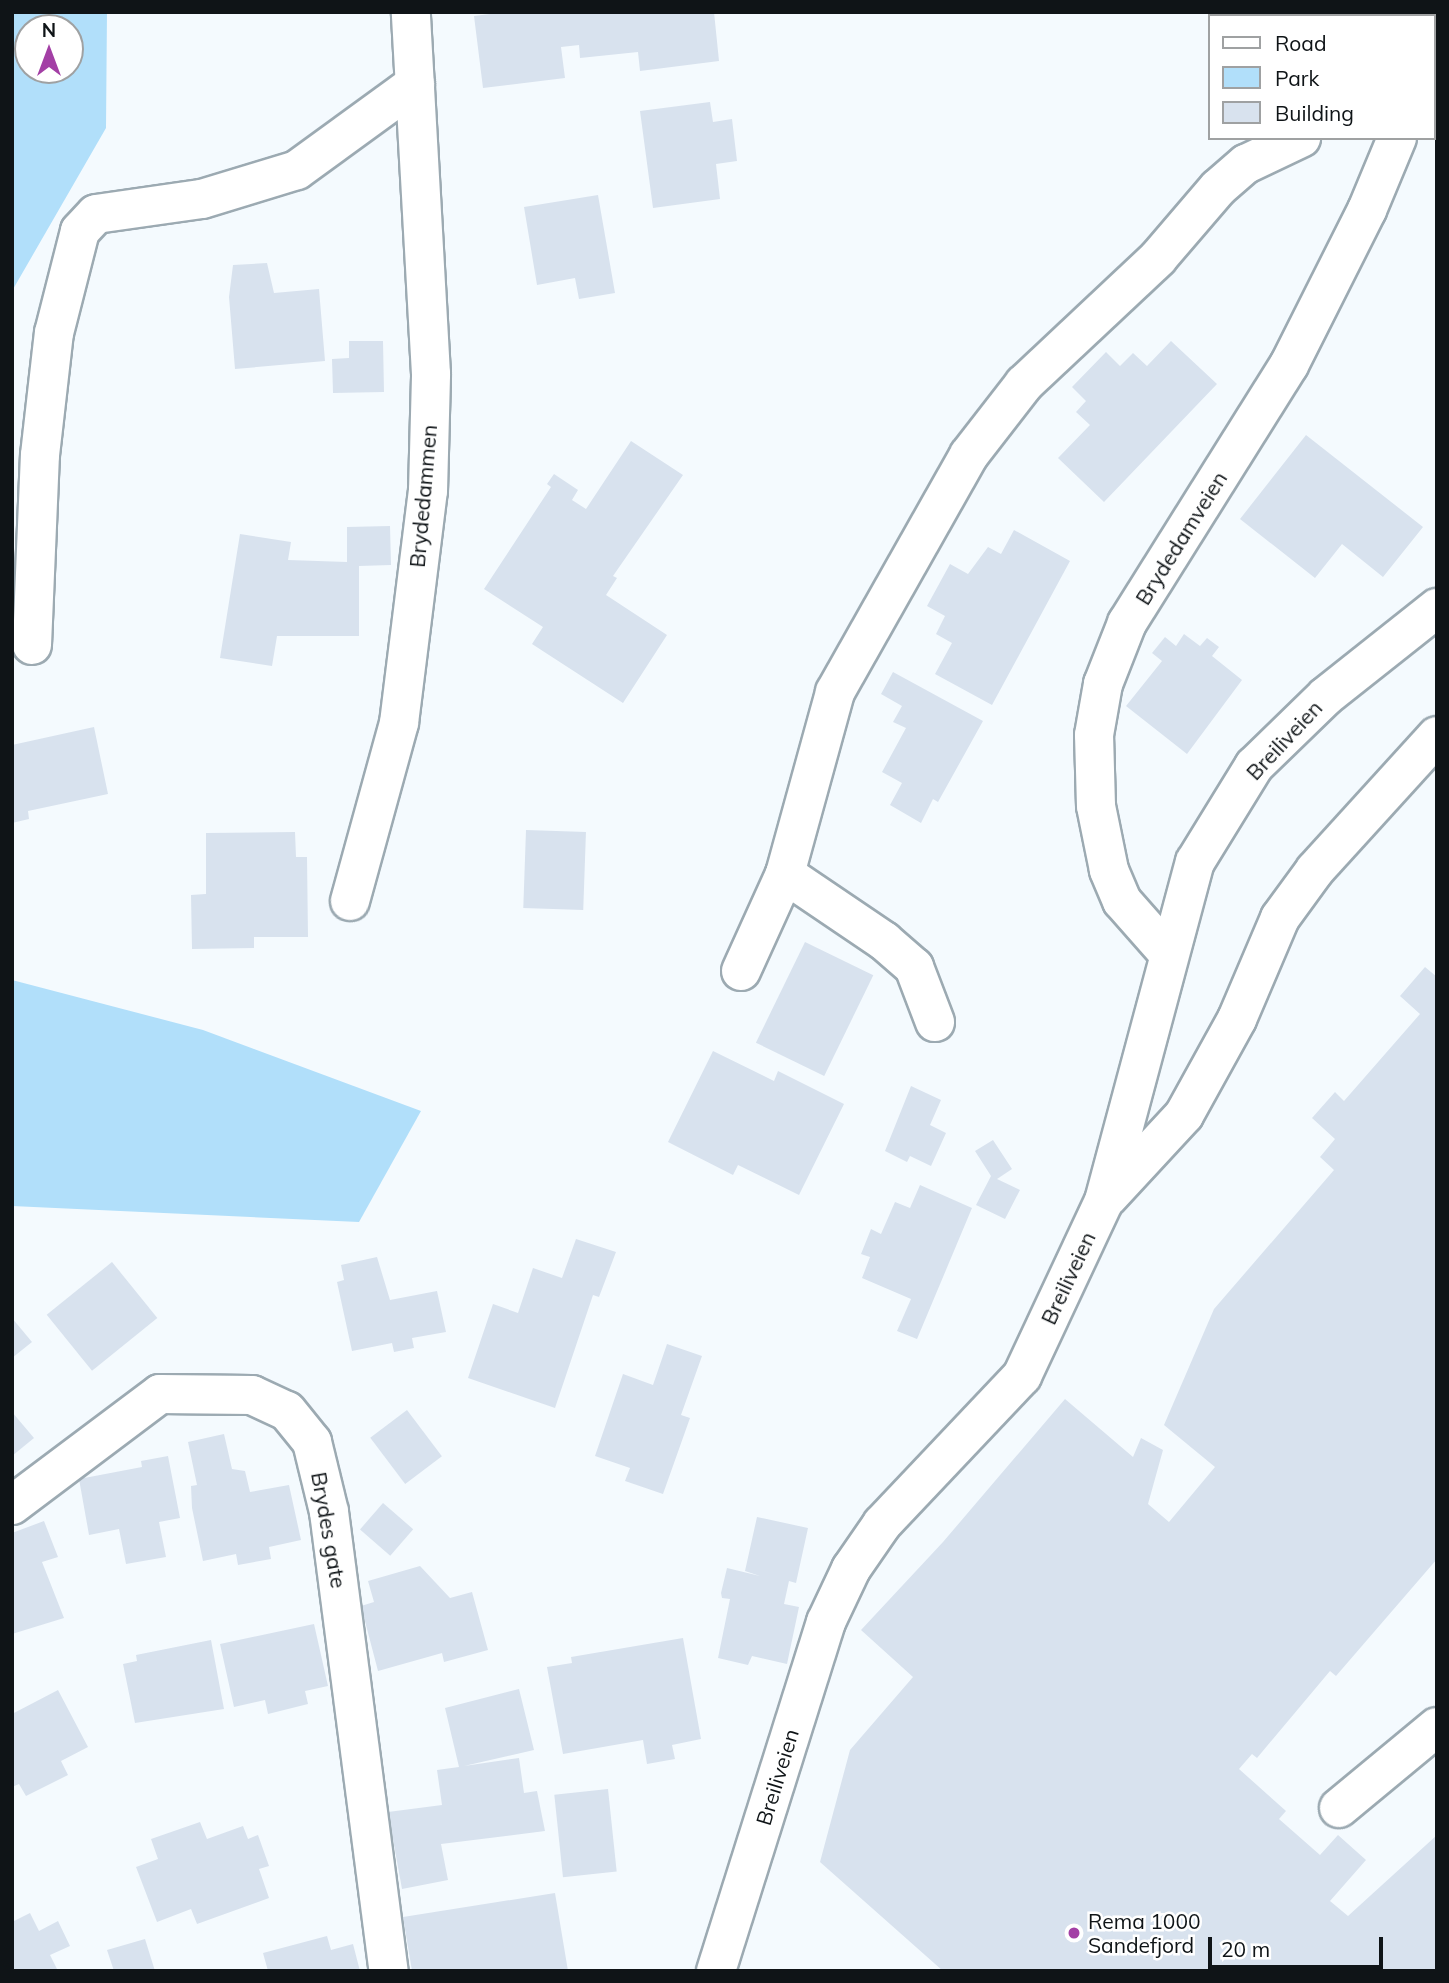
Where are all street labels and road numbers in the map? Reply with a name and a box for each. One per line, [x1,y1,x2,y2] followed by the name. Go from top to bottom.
[404,423,442,569] street label: Brydedammen
[1130,467,1232,609] street label: Brydedamveien
[1241,695,1327,785] street label: Breiliveien
[1036,1228,1100,1328] street label: Breiliveien
[306,1470,352,1590] street label: Brydes gate
[750,1726,804,1828] street label: Breiliveien

